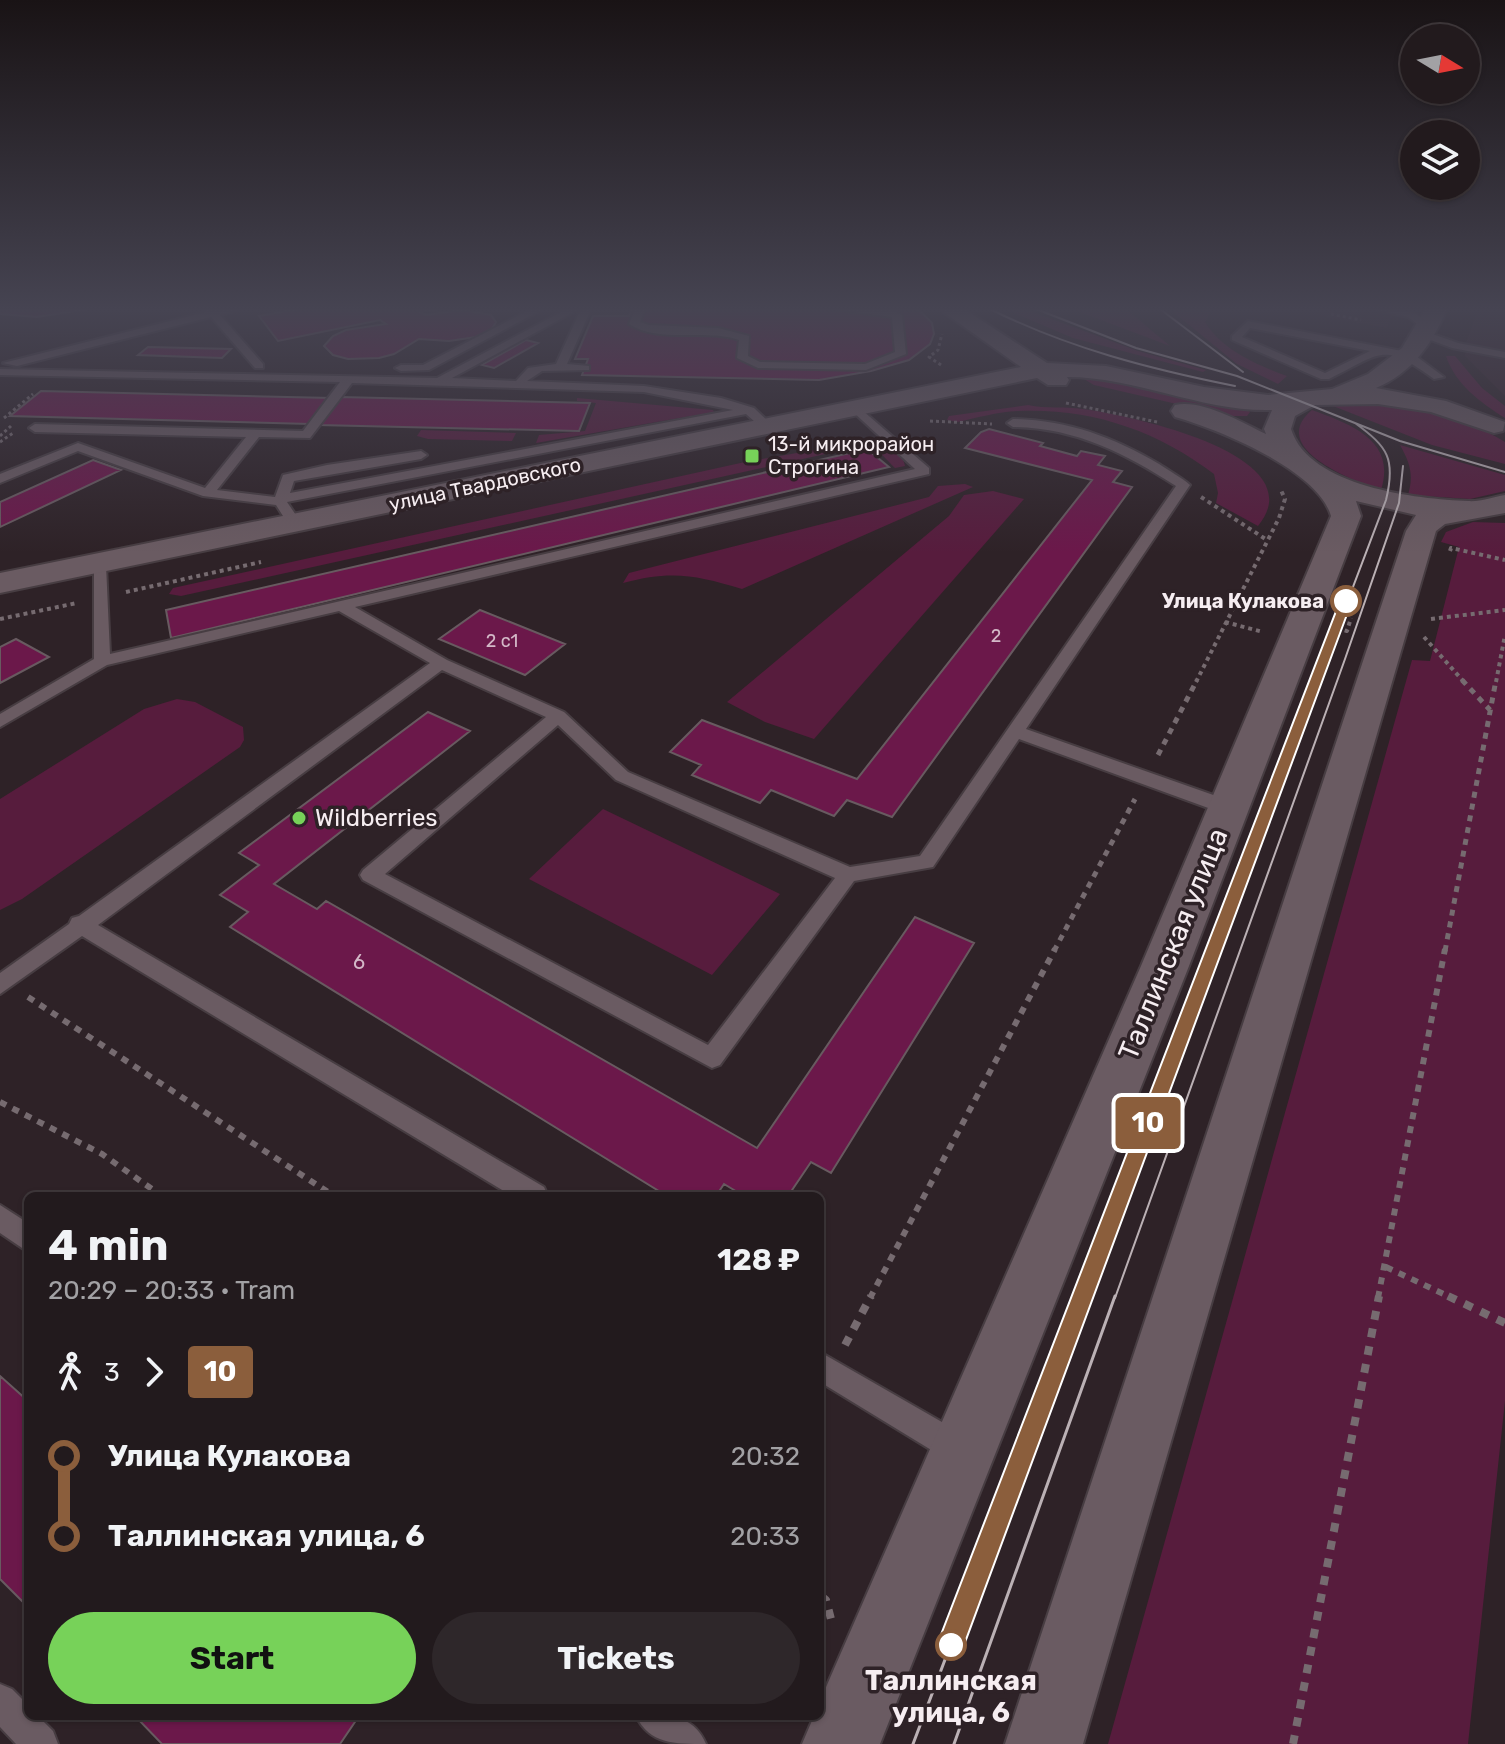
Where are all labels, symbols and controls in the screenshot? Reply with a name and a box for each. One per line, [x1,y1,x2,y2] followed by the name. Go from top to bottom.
[1400,24,1480,104] north arrow
[1400,24,1480,200] map controls
[1400,120,1480,200] button: layers
[768,432,934,479] place label: 13-й микрорайон Строгина
[743,447,761,465] marker: 13-й микрорайон Строгина
[387,452,583,516] street label: улица Твардовского
[1331,586,1361,616] marker: Улица Кулакова
[1162,589,1324,613] place label: Улица Кулакова
[991,625,1001,647] house number: 2
[486,630,518,652] house number: 2 с1
[315,804,438,832] place label: Wildberries
[290,809,308,827] marker: Wildberries
[1111,823,1235,1065] street label: Таллинская улица
[353,950,365,974] house number: 6
[1112,1097,1184,1149] line badge: 10
[1132,1106,1164,1139] text: 10
[48,1219,169,1271] text: 4 min
[717,1242,800,1278] text: 128 ₽
[48,1275,295,1306] text: 20:29 – 20:33 · Tram
[48,1350,92,1394] icon: walk
[132,1350,176,1394] icon: forward
[204,1355,237,1388] text: 10
[104,1357,120,1388] text: 3
[108,1438,351,1474] text: Улица Кулакова
[731,1441,800,1472] text: 20:32
[108,1518,425,1554] text: Таллинская улица, 6
[730,1521,800,1552] text: 20:33
[48,1612,416,1704] button: Start
[432,1612,800,1704] button: Tickets
[936,1630,966,1660] marker: Таллинская улица, 6
[865,1664,1037,1729] place label: Таллинская улица, 6

